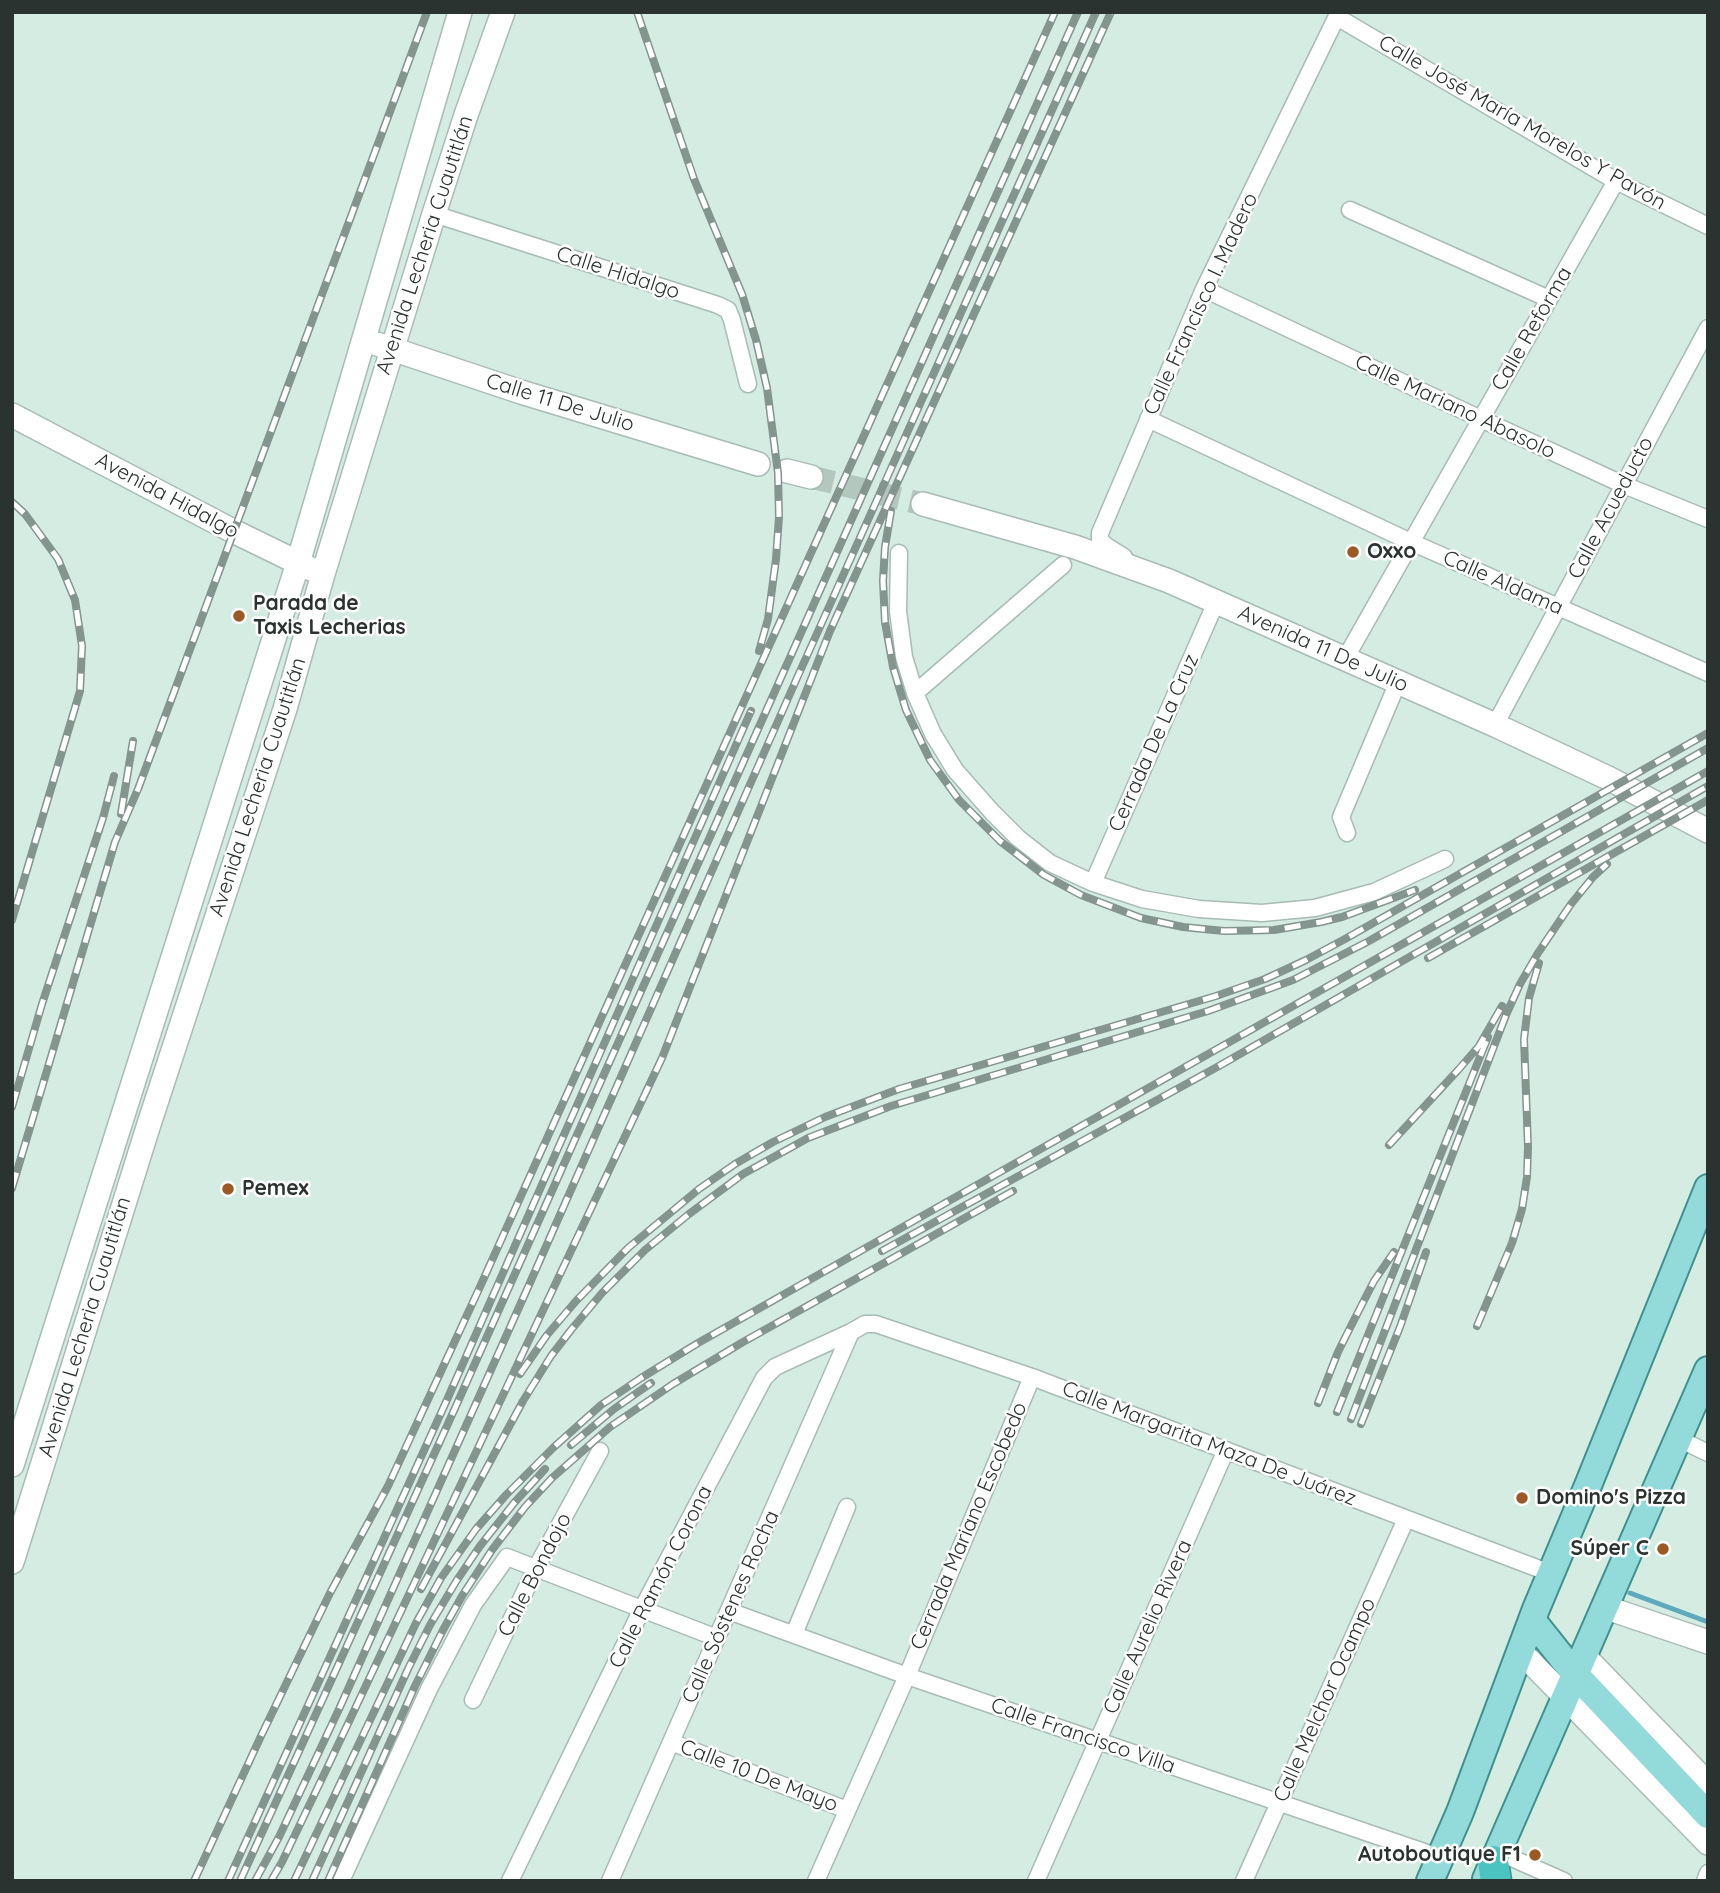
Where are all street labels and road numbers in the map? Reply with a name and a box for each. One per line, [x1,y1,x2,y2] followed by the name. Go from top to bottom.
[1374,30,1670,216] street label: Calle José María Morelos Y Pavón
[371,112,479,378] street label: Avenida Lecheria Cuautitlán
[1138,189,1264,419] street label: Calle Francisco I. Madero
[553,241,683,305] street label: Calle Hidalgo
[1486,263,1578,395] street label: Calle Reforma
[1351,349,1559,465] street label: Calle Mariano Abasolo
[483,368,637,438] street label: Calle 11 De Julio
[1563,433,1659,583] street label: Calle Acueducto
[91,448,243,544] street label: Avenida Hidalgo
[1439,545,1567,621] street label: Calle Aldama
[1234,600,1412,698] street label: Avenida 11 De Julio
[1104,650,1204,836] street label: Cerrada De La Cruz
[204,654,312,920] street label: Avenida Lecheria Cuautitlán
[33,1194,137,1460] street label: Avenida Lecheria Cuautitlán
[1058,1376,1360,1512] street label: Calle Margarita Maza De Juárez
[905,1398,1033,1654] street label: Cerrada Mariano Escobedo
[604,1481,718,1673] street label: Calle Ramón Corona
[677,1507,785,1707] street label: Calle Sóstenes Rocha
[493,1509,577,1641] street label: Calle Bondojo
[1098,1536,1198,1718] street label: Calle Aurelio Rivera
[1269,1594,1381,1806] street label: Calle Melchor Ocampo
[988,1693,1178,1779] street label: Calle Francisco Villa
[677,1734,841,1818] street label: Calle 10 De Mayo

